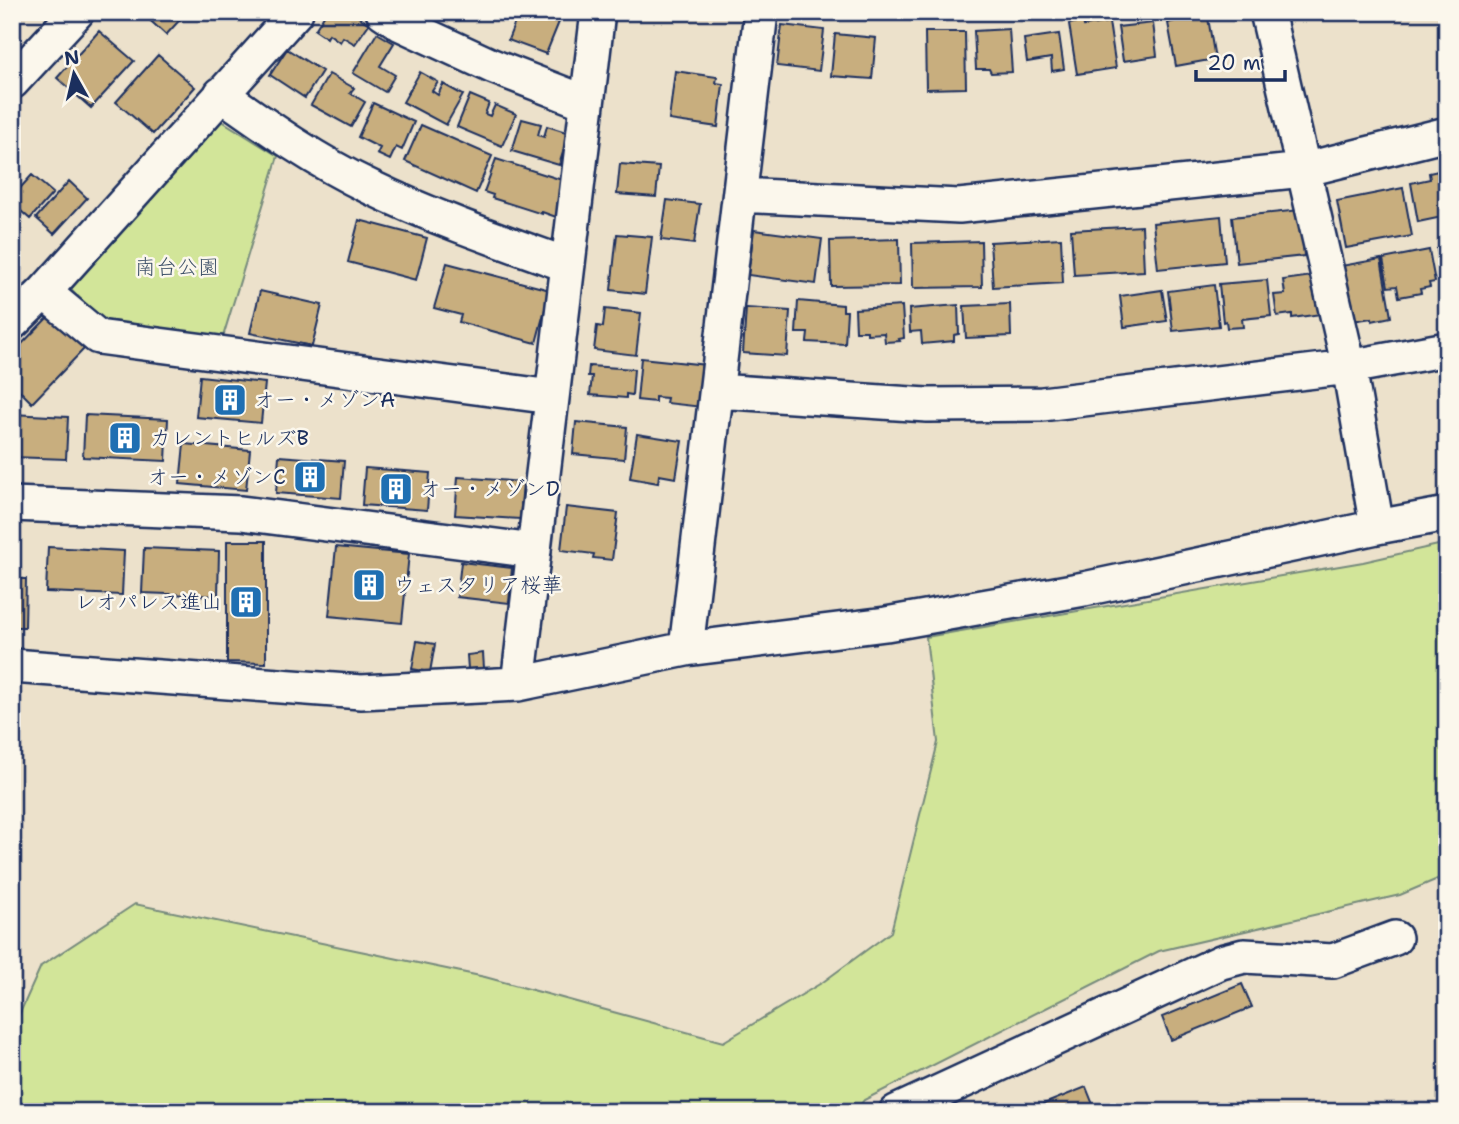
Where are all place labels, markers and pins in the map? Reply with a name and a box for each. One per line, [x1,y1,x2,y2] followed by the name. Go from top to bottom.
[211,381,249,419] building icon: オー・メゾンA
[254,386,395,414] place label: オー・メゾンA
[106,419,144,457] building icon: カレントヒルズB
[150,424,309,452] place label: カレントヒルズB
[291,458,329,496] building icon: オー・メゾンC
[147,463,286,491] place label: オー・メゾンC
[377,470,415,508] building icon: オー・メゾンD
[420,475,560,503] place label: オー・メゾンD
[350,566,388,604] building icon: ウェスタリア桜華
[394,571,562,599] place label: ウェスタリア桜華
[227,583,265,621] building icon: レオパレス進山
[75,588,222,616] place label: レオパレス進山

